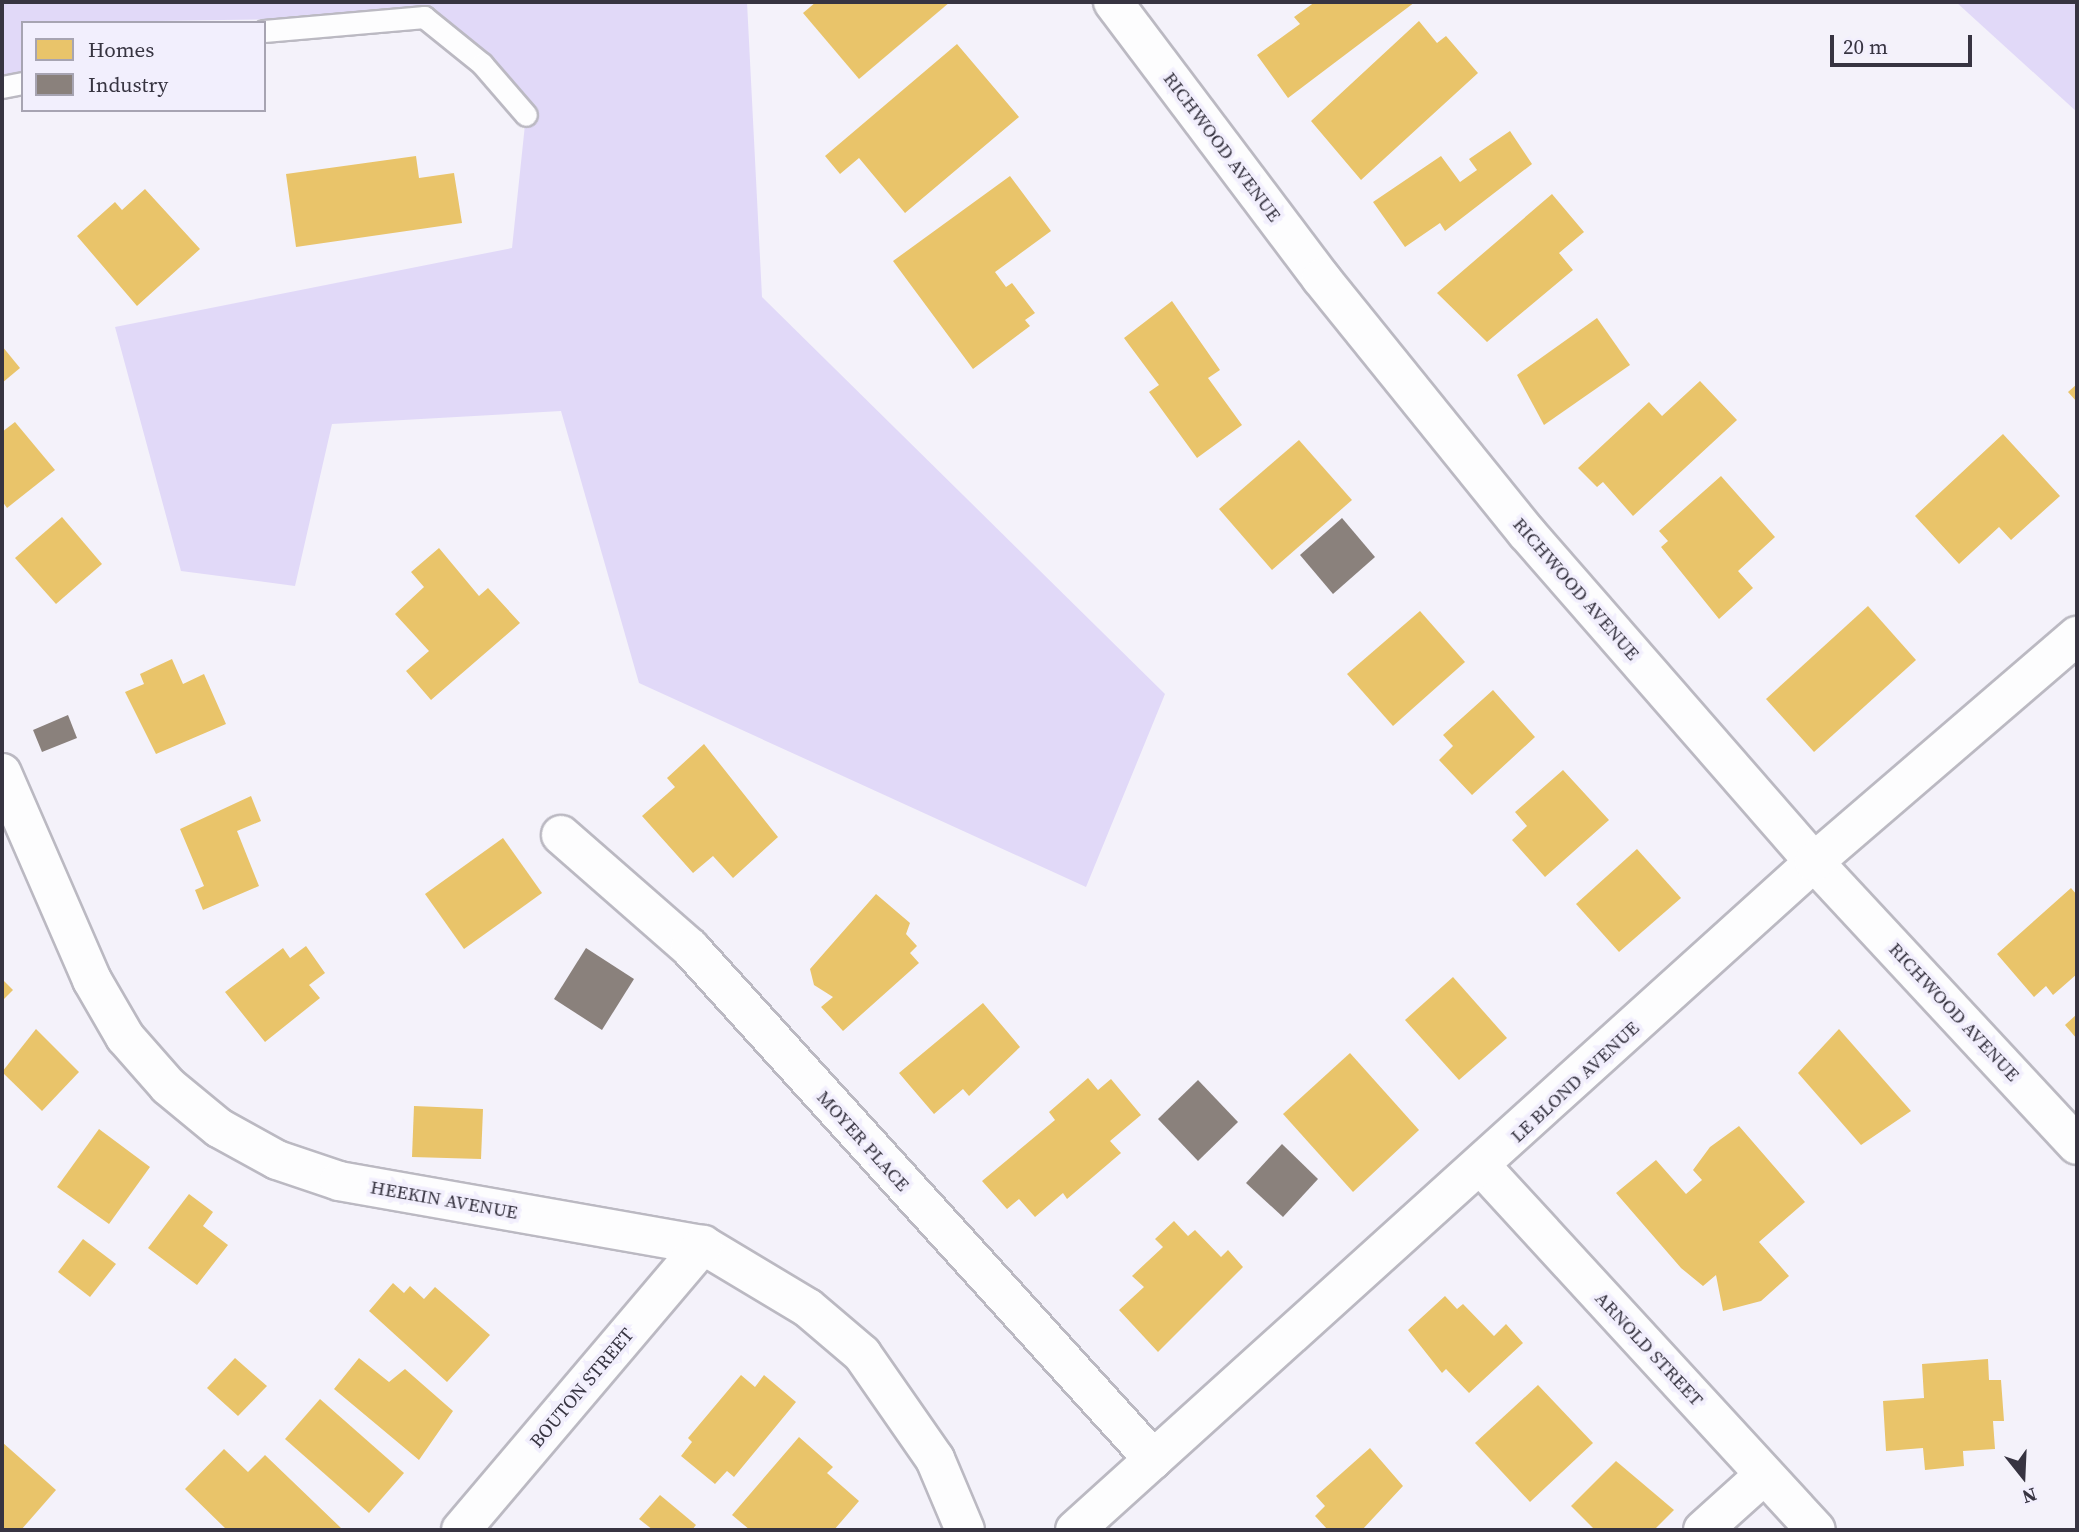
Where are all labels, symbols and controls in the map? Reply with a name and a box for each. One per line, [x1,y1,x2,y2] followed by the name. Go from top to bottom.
[21,21,266,112] legend
[1834,21,1976,65] scale bar
[1843,32,1888,61] text: 20 m
[88,35,154,64] text: Homes
[1158,68,1286,226] street label: RICHWOOD AVENUE
[88,70,168,99] text: Industry
[1508,513,1644,665] street label: RICHWOOD AVENUE
[1884,938,2024,1086] street label: RICHWOOD AVENUE
[1506,1017,1644,1147] street label: LE BLOND AVENUE
[812,1086,914,1196] street label: MOYER PLACE
[369,1176,519,1224] street label: HEEKIN AVENUE
[1590,1287,1708,1411] street label: ARNOLD STREET
[525,1324,639,1452] street label: BOUTON STREET
[1988,1441,2058,1511] north arrow
[2019,1481,2040,1510] text: N

